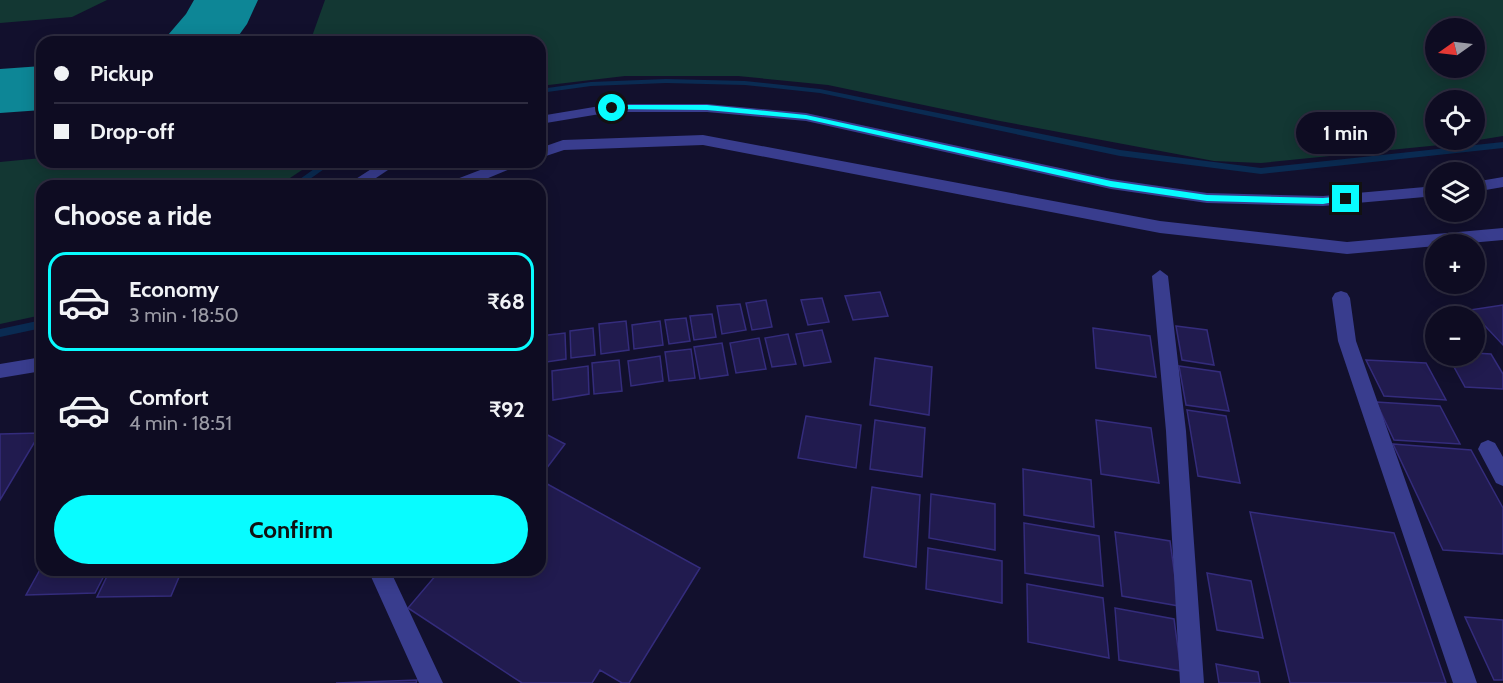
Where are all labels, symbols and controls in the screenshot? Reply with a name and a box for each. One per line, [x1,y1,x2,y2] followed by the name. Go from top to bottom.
[1425,18,1485,78] north arrow
[1425,18,1485,366] map controls
[90,60,154,87] text: Pickup
[1425,90,1485,150] button: locate
[598,94,625,121] route start
[1296,112,1396,154] callout: 1 min
[90,118,174,145] text: Drop-off
[1323,121,1368,145] text: 1 min
[1425,162,1485,222] button: layers
[1332,185,1359,212] route end
[54,199,212,232] text: Choose a ride
[1425,234,1485,294] button: +
[57,275,111,329] icon: car
[129,276,219,303] text: Economy
[487,288,525,315] text: ₹68
[129,303,239,327] text: 3 min · 18:50
[1425,306,1485,366] button: −
[57,383,111,437] icon: car
[129,384,208,411] text: Comfort
[489,396,525,423] text: ₹92
[129,411,232,435] text: 4 min · 18:51
[54,495,528,564] button: Confirm

